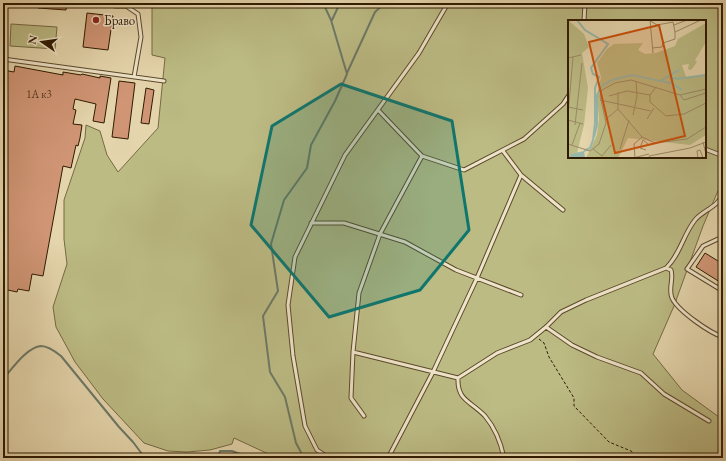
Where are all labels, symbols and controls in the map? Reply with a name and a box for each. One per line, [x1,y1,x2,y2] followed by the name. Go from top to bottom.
[104,12,135,29] place label: Браво
[91,15,101,25] marker: Браво
[568,20,706,158] inset map
[22,22,62,62] north arrow
[24,34,40,46] text: N
[26,87,52,101] house number: 1А к3

